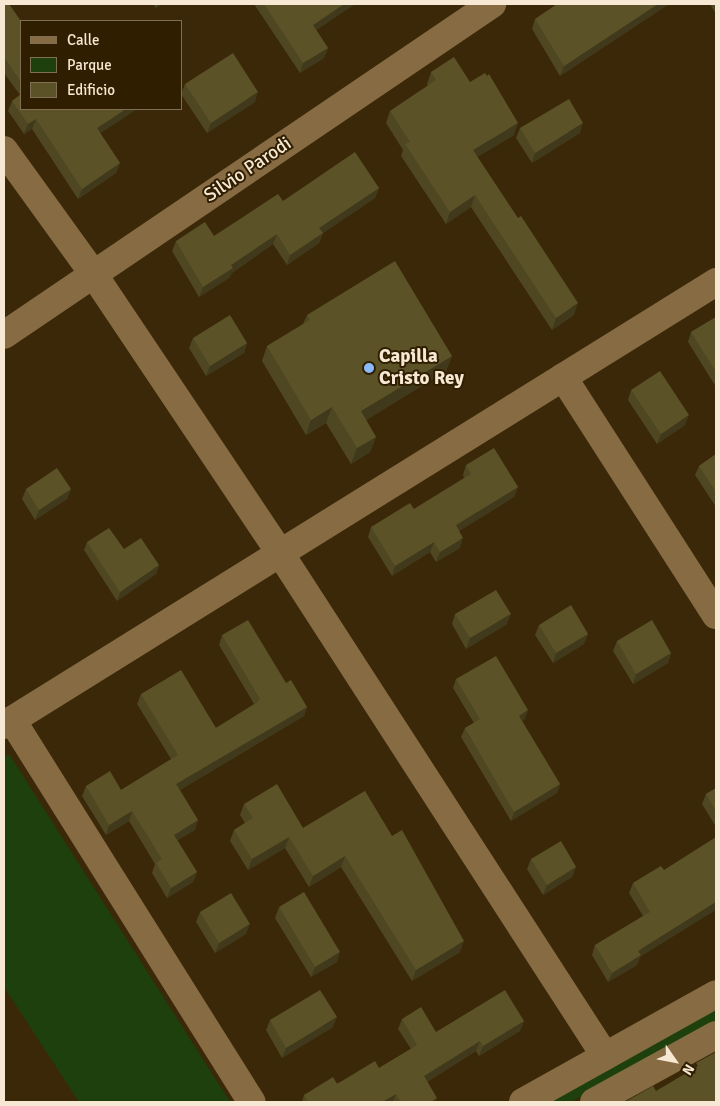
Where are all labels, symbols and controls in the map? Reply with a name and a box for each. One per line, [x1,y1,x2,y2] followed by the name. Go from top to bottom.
[20,20,182,110] legend
[67,31,100,49] text: Calle
[67,56,112,74] text: Parque
[67,81,115,99] text: Edificio
[200,132,296,208] street label: Silvio Parodi
[379,346,464,390] place label: Capilla Cristo Rey
[363,362,375,374] marker: Capilla Cristo Rey
[650,1036,700,1086] north arrow
[678,1061,698,1078] text: N

